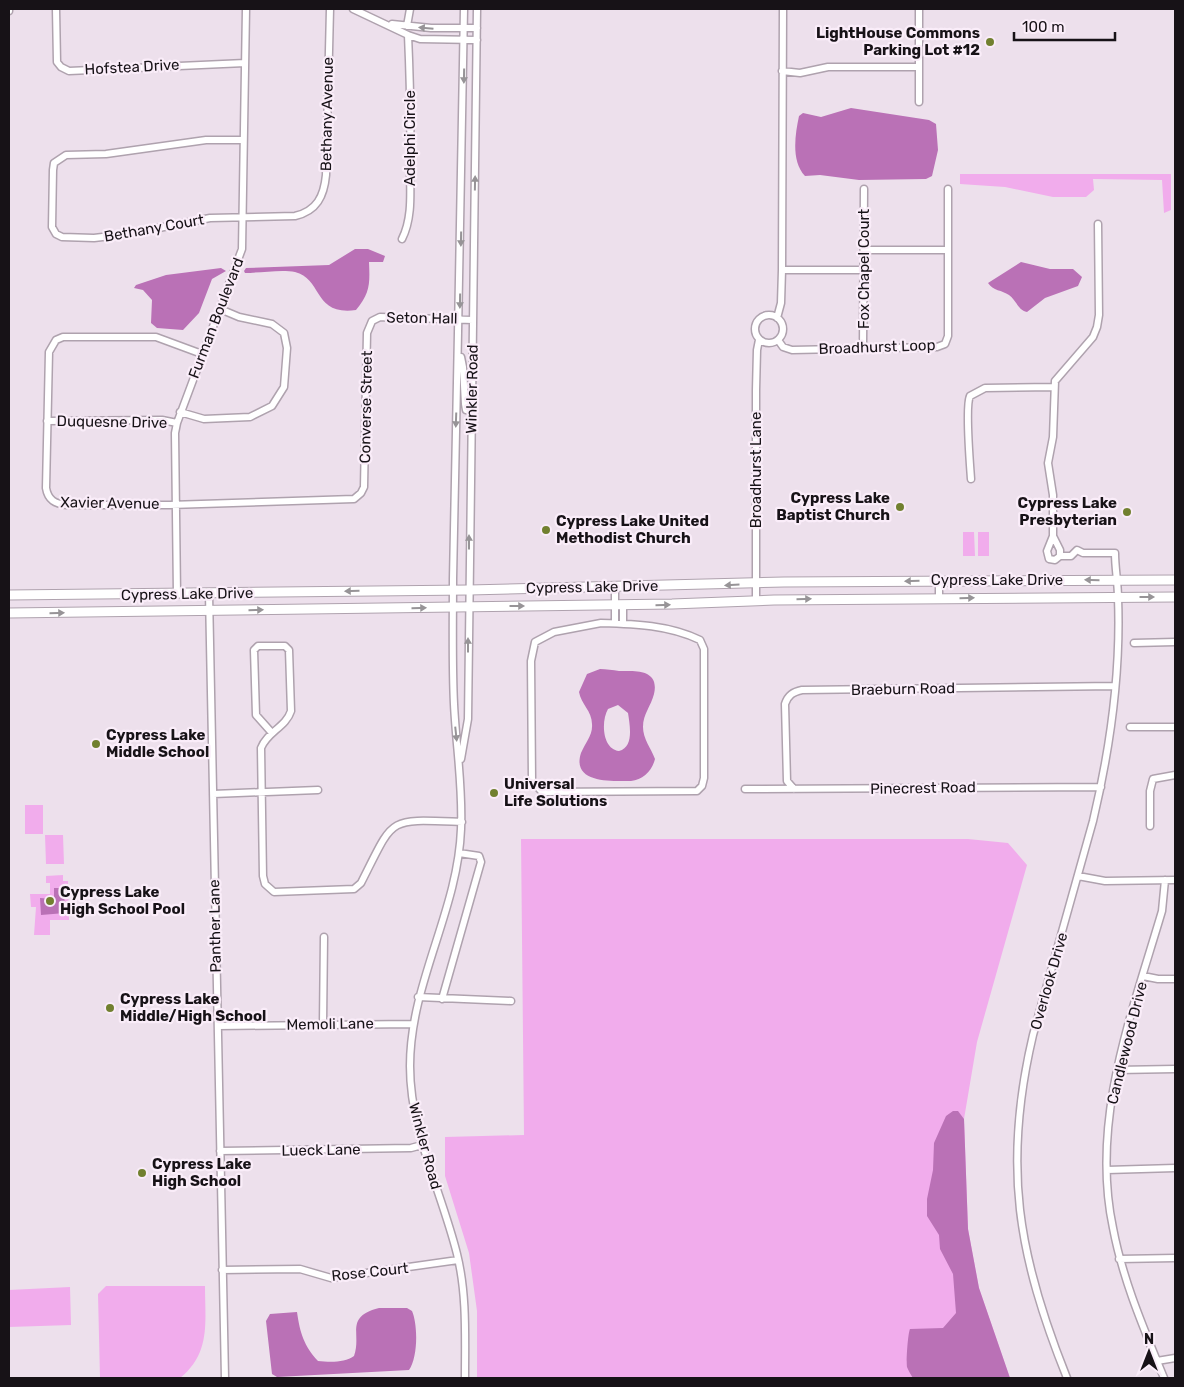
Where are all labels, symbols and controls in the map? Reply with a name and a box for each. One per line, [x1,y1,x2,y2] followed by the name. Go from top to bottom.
[1014,10,1115,42] scale bar
[1022,18,1064,36] text: 100 m
[418,23,434,31] one-way arrow
[816,24,980,59] place label: LightHouse Commons Parking Lot #12
[984,36,996,48] marker: LightHouse Commons Parking Lot #12
[84,56,180,78] street label: Hofstea Drive
[317,57,337,171] street label: Bethany Avenue
[459,69,467,85] one-way arrow
[401,90,419,186] street label: Adelphi Circle
[471,175,479,191] one-way arrow
[855,209,873,329] street label: Fox Chapel Court
[103,210,206,246] street label: Bethany Court
[457,231,465,247] one-way arrow
[185,255,247,381] street label: Furman Boulevard
[456,293,464,309] one-way arrow
[386,308,458,328] street label: Seton Hall
[818,336,936,358] street label: Broadhurst Loop
[462,344,482,434] street label: Winkler Road
[356,350,376,464] street label: Converse Street
[57,412,167,432] street label: Duquesne Drive
[452,412,460,428] one-way arrow
[747,412,765,528] street label: Broadhurst Lane
[776,489,890,524] place label: Cypress Lake Baptist Church
[60,493,160,513] street label: Xavier Avenue
[1017,494,1117,529] place label: Cypress Lake Presbyterian
[894,501,906,513] marker: Cypress Lake Baptist Church
[1121,506,1133,518] marker: Cypress Lake Presbyterian
[556,512,709,547] place label: Cypress Lake United Methodist Church
[540,524,552,536] marker: Cypress Lake United Methodist Church
[465,533,473,549] one-way arrow
[931,571,1063,589] street label: Cypress Lake Drive
[1083,576,1099,584] one-way arrow
[526,577,658,597] street label: Cypress Lake Drive
[903,577,919,585] one-way arrow
[723,581,739,589] one-way arrow
[121,584,253,604] street label: Cypress Lake Drive
[344,588,360,596] one-way arrow
[1139,593,1155,601] one-way arrow
[959,594,975,602] one-way arrow
[797,595,813,603] one-way arrow
[656,600,672,608] one-way arrow
[510,602,526,610] one-way arrow
[411,604,427,612] one-way arrow
[249,606,265,614] one-way arrow
[50,609,66,617] one-way arrow
[464,637,472,653] one-way arrow
[851,679,955,699] street label: Braeburn Road
[106,726,209,761] place label: Cypress Lake Middle School
[452,726,460,742] one-way arrow
[90,738,102,750] marker: Cypress Lake Middle School
[504,775,607,810] place label: Universal Life Solutions
[870,778,976,798] street label: Pinecrest Road
[488,787,500,799] marker: Universal Life Solutions
[205,879,225,973] street label: Panther Lane
[60,883,185,918] place label: Cypress Lake High School Pool
[44,895,56,907] marker: Cypress Lake High School Pool
[1026,930,1072,1032] street label: Overlook Drive
[1103,980,1151,1106] street label: Candlewood Drive
[120,990,266,1025] place label: Cypress Lake Middle/High School
[104,1002,116,1014] marker: Cypress Lake Middle/High School
[286,1014,374,1034] street label: Memoli Lane
[405,1101,445,1191] street label: Winkler Road
[281,1140,361,1160] street label: Lueck Lane
[152,1155,252,1190] place label: Cypress Lake High School
[136,1167,148,1179] marker: Cypress Lake High School
[331,1259,409,1285] street label: Rose Court
[1124,1327,1174,1377] north arrow
[1144,1331,1154,1348] text: N

